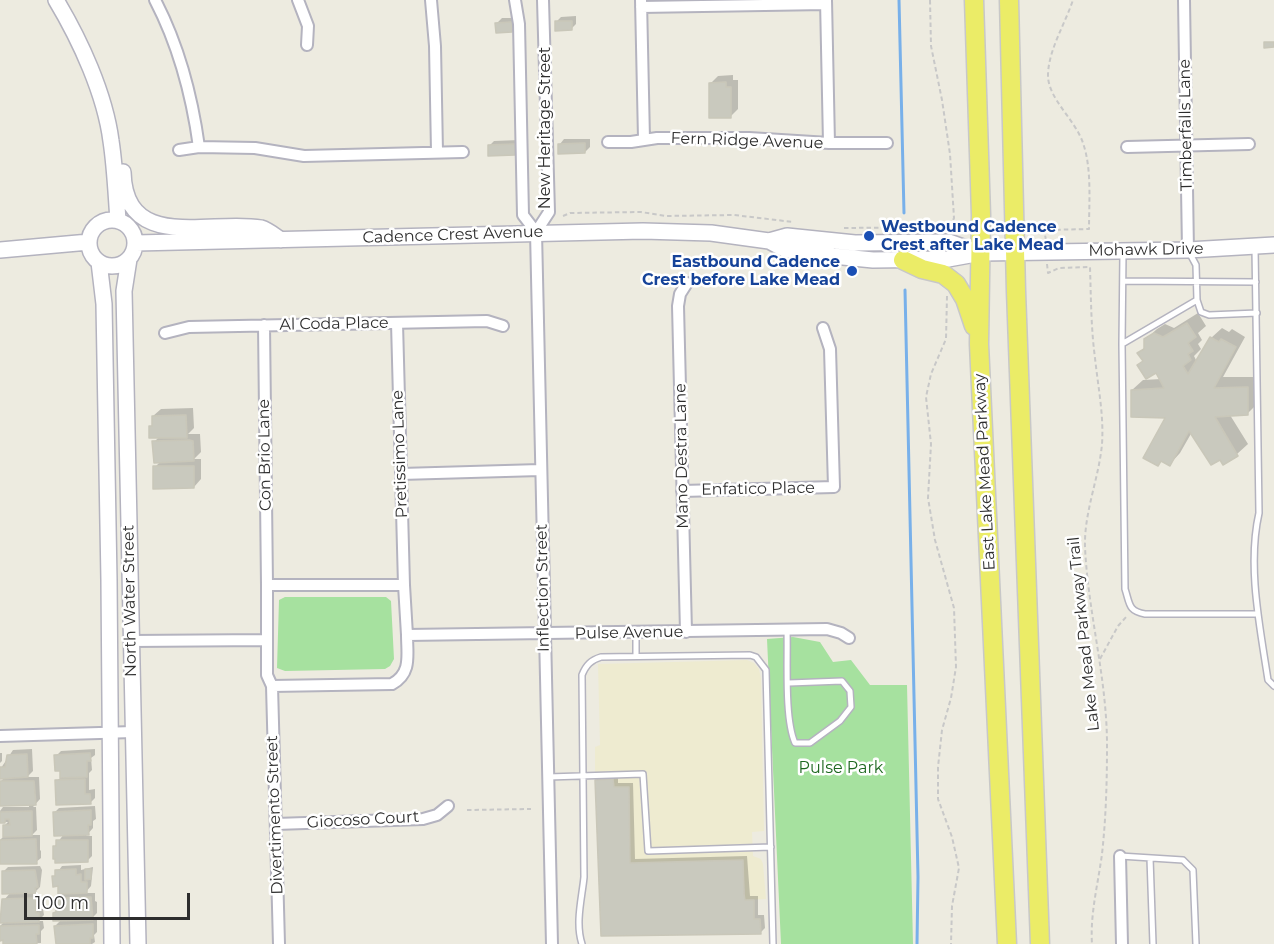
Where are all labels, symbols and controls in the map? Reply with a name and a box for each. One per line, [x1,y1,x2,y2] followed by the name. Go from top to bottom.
[535,47,555,209] street label: New Heritage Street
[1175,59,1197,191] street label: Timberfalls Lane
[670,129,824,153] street label: Fern Ridge Avenue
[881,217,1064,255] place label: Westbound Cadence Crest after Lake Mead
[362,222,544,248] street label: Cadence Crest Avenue
[862,229,876,243] marker: Westbound Cadence Crest after Lake Mead
[1088,239,1204,261] street label: Mohawk Drive
[642,252,840,290] place label: Eastbound Cadence Crest before Lake Mead
[845,264,859,278] marker: Eastbound Cadence Crest before Lake Mead
[279,313,389,335] street label: Al Coda Place
[970,373,1000,571] street label: East Lake Mead Parkway
[671,383,693,529] street label: Mano Destra Lane
[388,390,412,518] street label: Pretissimo Lane
[254,399,276,511] street label: Con Brio Lane
[701,478,815,500] street label: Enfatico Place
[532,524,554,652] street label: Inflection Street
[119,525,141,677] street label: North Water Street
[1064,536,1104,732] street label: Lake Mead Parkway Trail
[575,622,683,644] street label: Pulse Avenue
[263,735,287,895] street label: Divertimento Street
[799,758,883,778] park label: Pulse Park
[306,807,420,833] street label: Giocoso Court
[27,881,194,919] scale bar
[35,892,89,914] text: 100 m

